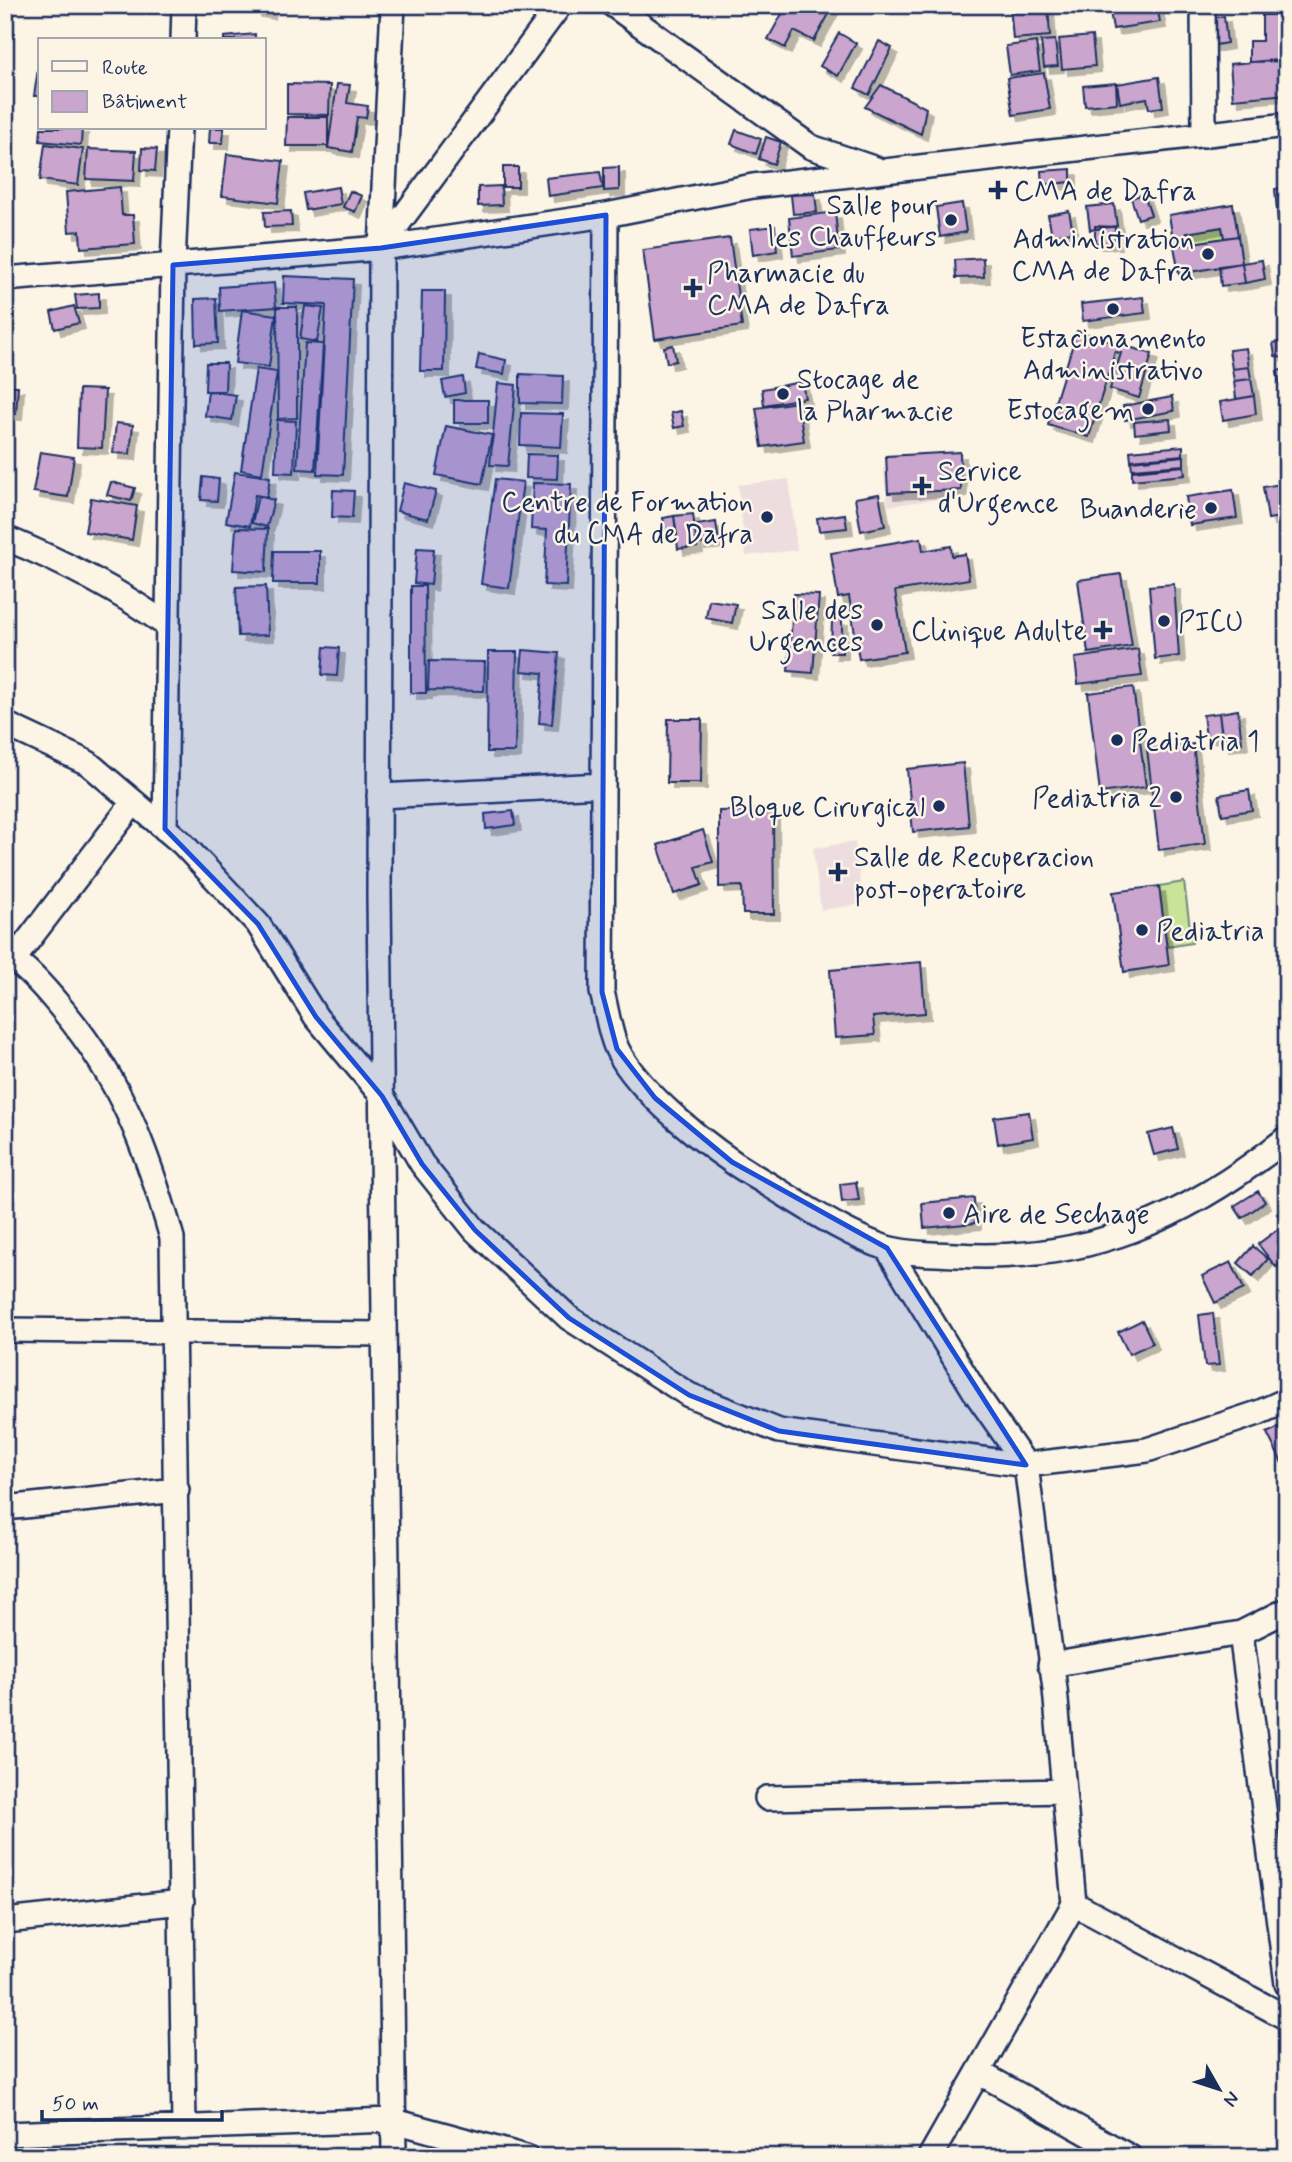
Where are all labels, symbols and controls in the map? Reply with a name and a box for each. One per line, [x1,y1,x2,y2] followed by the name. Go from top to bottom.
[38,38,266,130] legend
[102,54,148,82] text: Route
[102,88,187,116] text: Bâtiment
[1014,174,1197,211] place label: CMA de Dafra
[988,180,1008,200] marker: CMA de Dafra
[768,188,937,257] place label: Salle pour les Chauffeurs
[943,212,959,228] marker: Salle pour les Chauffeurs
[1011,222,1194,291] place label: Administration CMA de Dafra
[1200,246,1216,262] marker: Administration CMA de Dafra
[707,256,890,325] place label: Pharmacie du CMA de Dafra
[685,280,701,296] marker: Pharmacie du CMA de Dafra
[1105,301,1121,317] marker: Estacionamento Administrativo
[1020,321,1206,390] place label: Estacionamento Administrativo
[797,362,954,431] place label: Stocage de la Pharmacie
[775,386,791,402] marker: Stocage de la Pharmacie
[1006,393,1134,433] place label: Estocagem
[1140,401,1156,417] marker: Estocagem
[938,454,1058,526] place label: Service d'Urgence
[912,476,932,496] marker: Service d'Urgence
[501,485,753,554] place label: Centre de Formation du CMA de Dafra
[1080,492,1197,529] place label: Buanderie
[1203,500,1219,516] marker: Buanderie
[759,509,775,525] marker: Centre de Formation du CMA de Dafra
[749,593,863,665] place label: Salle des Urgences
[1178,605,1244,642] place label: PICU
[1156,613,1172,629] marker: PICU
[911,614,1087,651] place label: Clinique Adulte
[869,617,885,633] marker: Salle des Urgences
[1093,620,1113,640] marker: Clinique Adulte
[1131,724,1260,761] place label: Pediatria 1
[1109,732,1125,748] marker: Pediatria 1
[1032,781,1162,818] place label: Pediatria 2
[1168,789,1184,805] marker: Pediatria 2
[730,790,925,827] place label: Bloque Cirurgical
[931,798,947,814] marker: Bloque Cirurgical
[854,840,1094,909] place label: Salle de Recuperacion post-operatoire
[828,862,848,882] marker: Salle de Recuperacion post-operatoire
[1156,914,1265,951] place label: Pediatria
[1134,922,1150,938] marker: Pediatria
[963,1197,1150,1234] place label: Aire de Sechage
[941,1205,957,1221] marker: Aire de Sechage
[1184,2054,1254,2124] north arrow
[42,2078,222,2122] scale bar
[1217,2086,1245,2112] text: N
[52,2090,99,2118] text: 50 m

